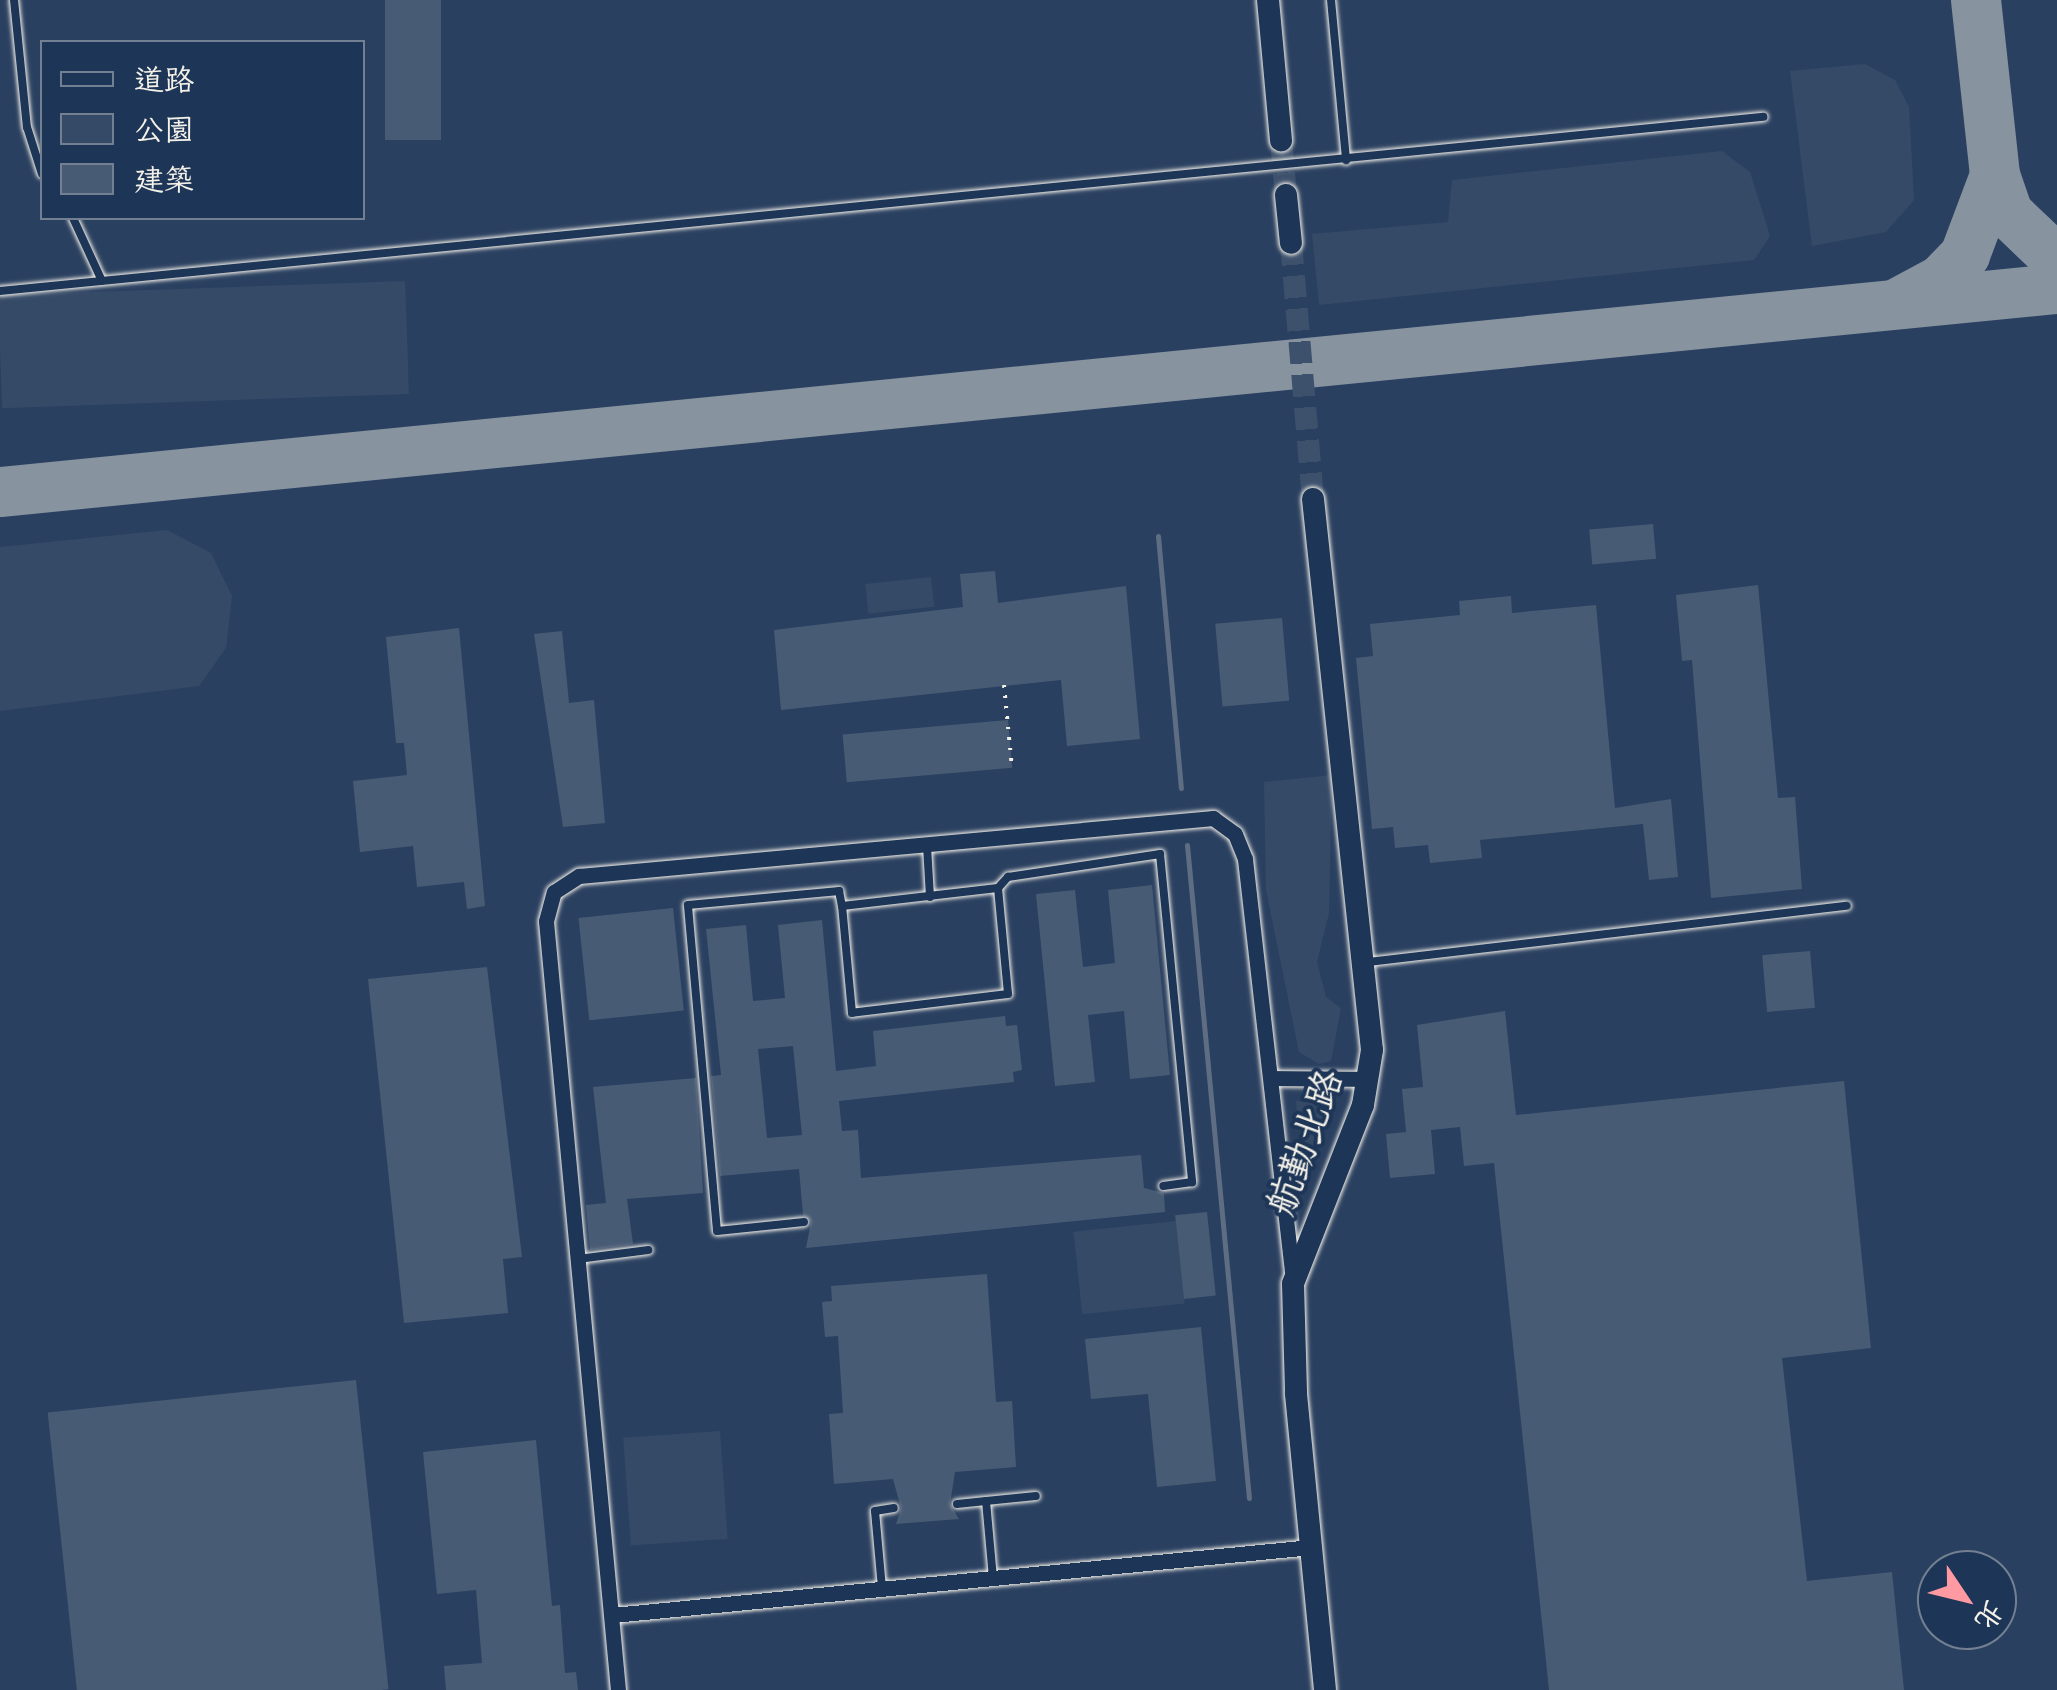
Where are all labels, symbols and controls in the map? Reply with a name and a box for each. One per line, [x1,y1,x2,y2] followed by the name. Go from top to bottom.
[40,40,365,220] legend
[134,59,194,99] text: 道路
[134,109,194,149] text: 公園
[134,159,194,199] text: 建築
[1257,1063,1351,1221] street label: 航勤北路
[1917,1550,2017,1650] north arrow
[1966,1594,2014,1638] text: 北

